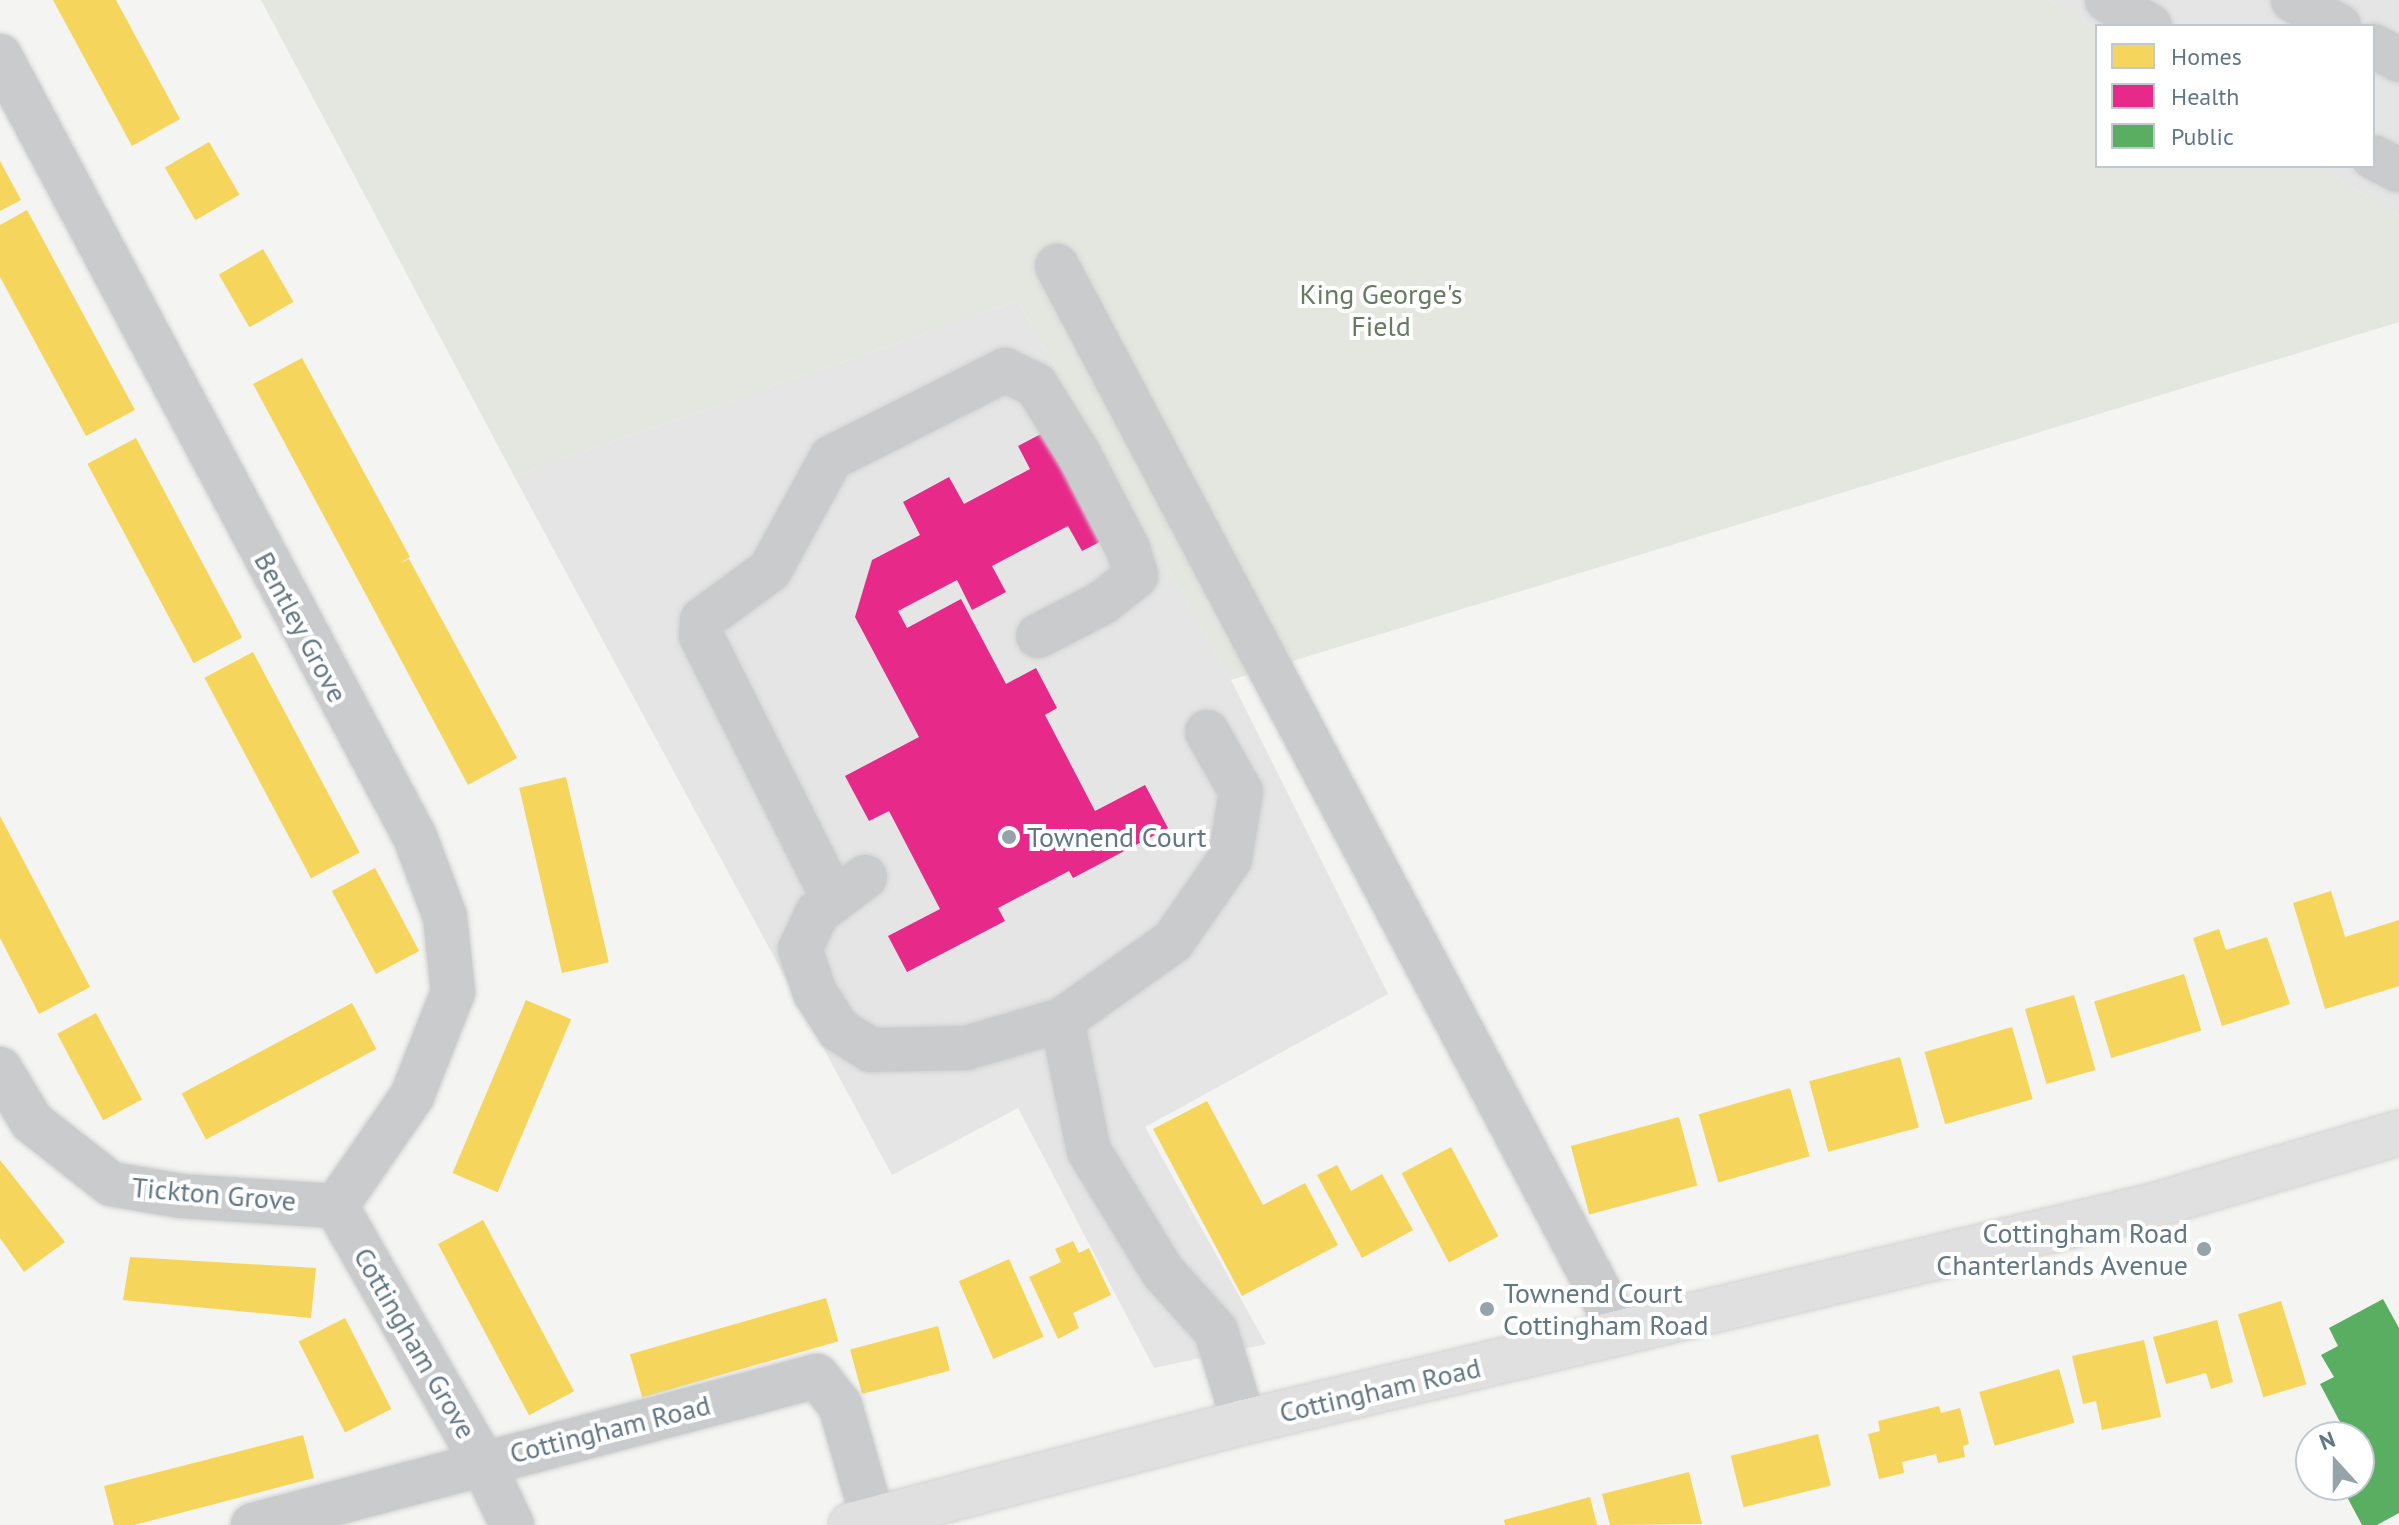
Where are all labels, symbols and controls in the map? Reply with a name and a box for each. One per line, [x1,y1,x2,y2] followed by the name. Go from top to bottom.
[2095,24,2375,168] legend
[2171,41,2242,72] text: Homes
[2171,81,2240,112] text: Health
[2171,121,2234,152] text: Public
[1299,277,1463,343] park label: King George's Field
[247,546,355,708] street label: Bentley Grove
[1027,820,1207,854] place label: Townend Court
[998,826,1020,848] marker: Townend Court
[130,1170,298,1218] street label: Tickton Grove
[1935,1216,2188,1282] place label: Cottingham Road Chanterlands Avenue
[2195,1240,2213,1258] marker: Cottingham Road Chanterlands Avenue
[347,1241,483,1445] street label: Cottingham Grove
[1503,1276,1709,1342] place label: Townend Court Cottingham Road
[1478,1300,1496,1318] marker: Townend Court Cottingham Road
[1276,1351,1484,1429] street label: Cottingham Road
[506,1388,714,1470] street label: Cottingham Road
[2295,1421,2375,1501] north arrow
[2315,1425,2339,1456] text: N

